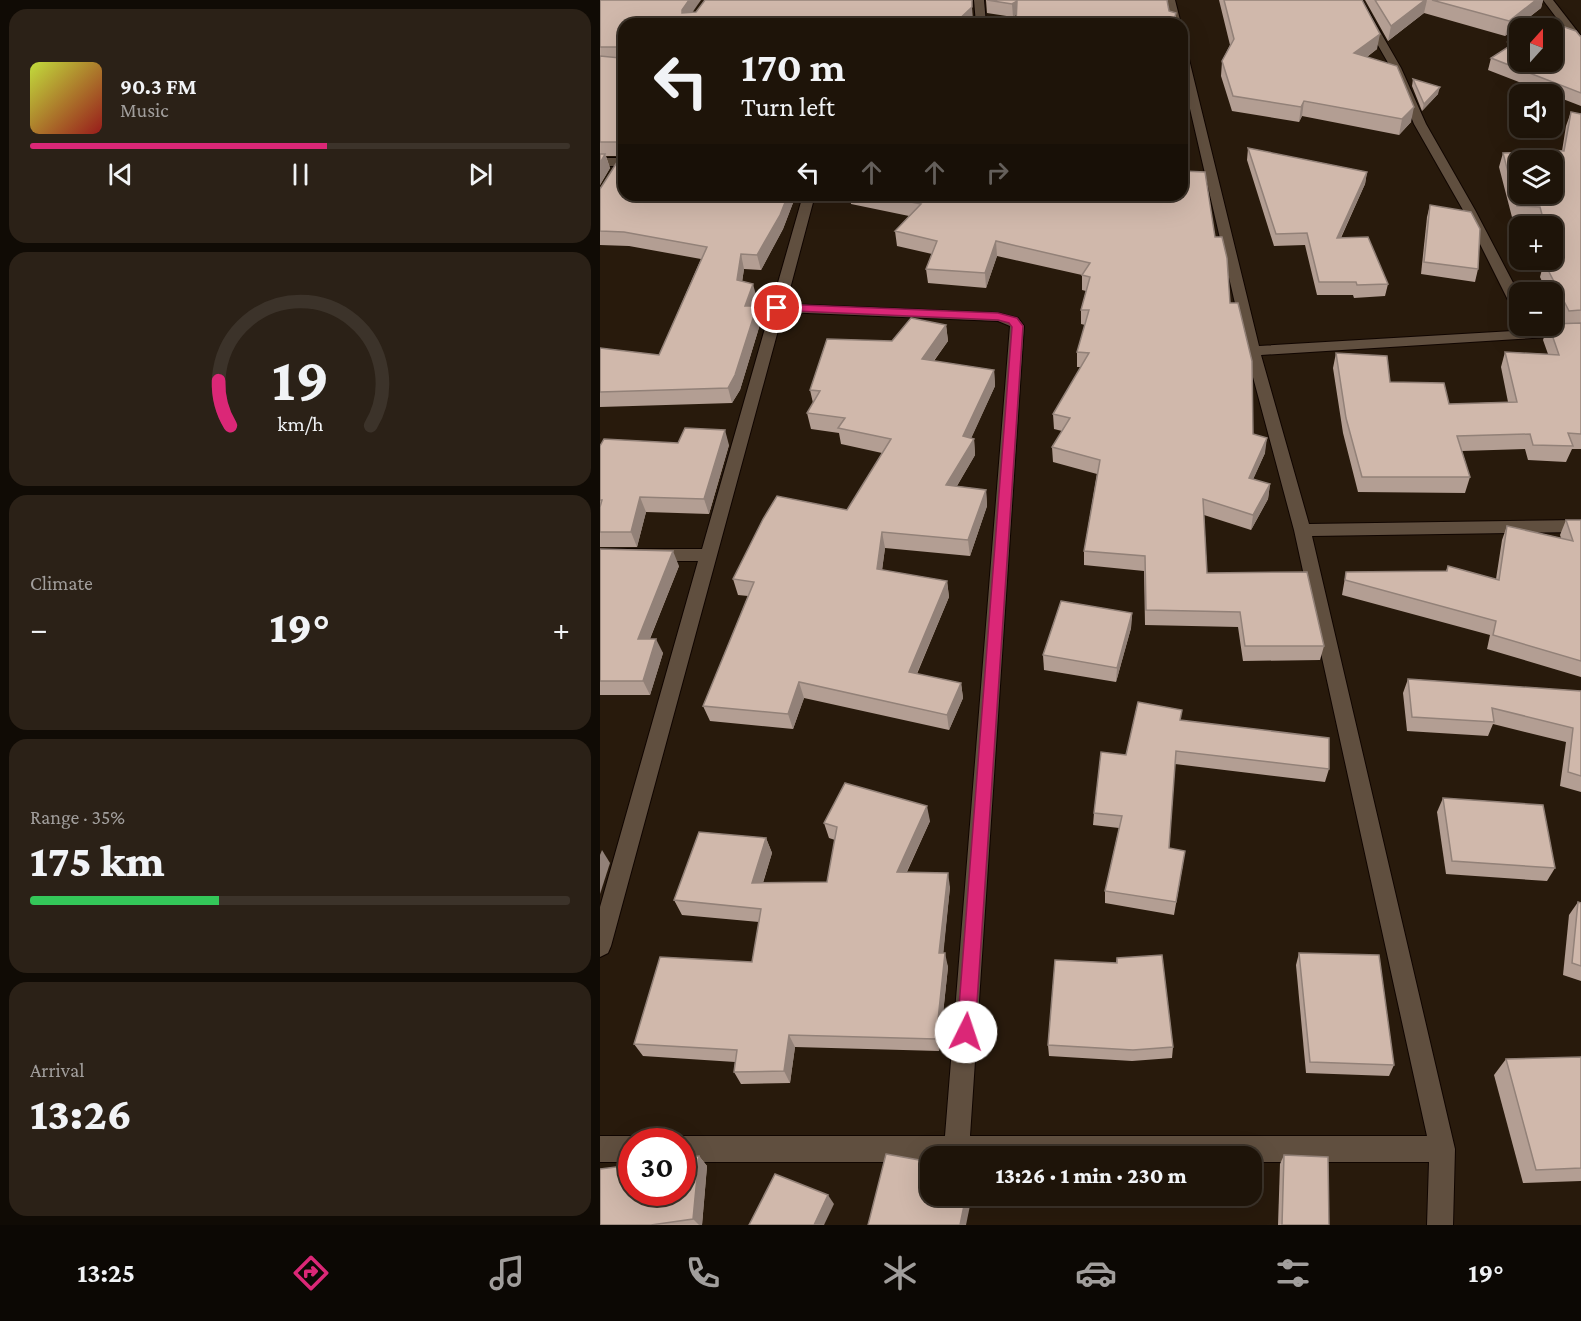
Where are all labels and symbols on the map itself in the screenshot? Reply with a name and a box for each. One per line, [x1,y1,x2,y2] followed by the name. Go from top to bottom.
[1509,18,1563,72] north arrow
[751,282,802,333] pin
[934,1000,998,1064] position arrow
[618,1128,696,1206] speed limit sign: 30

